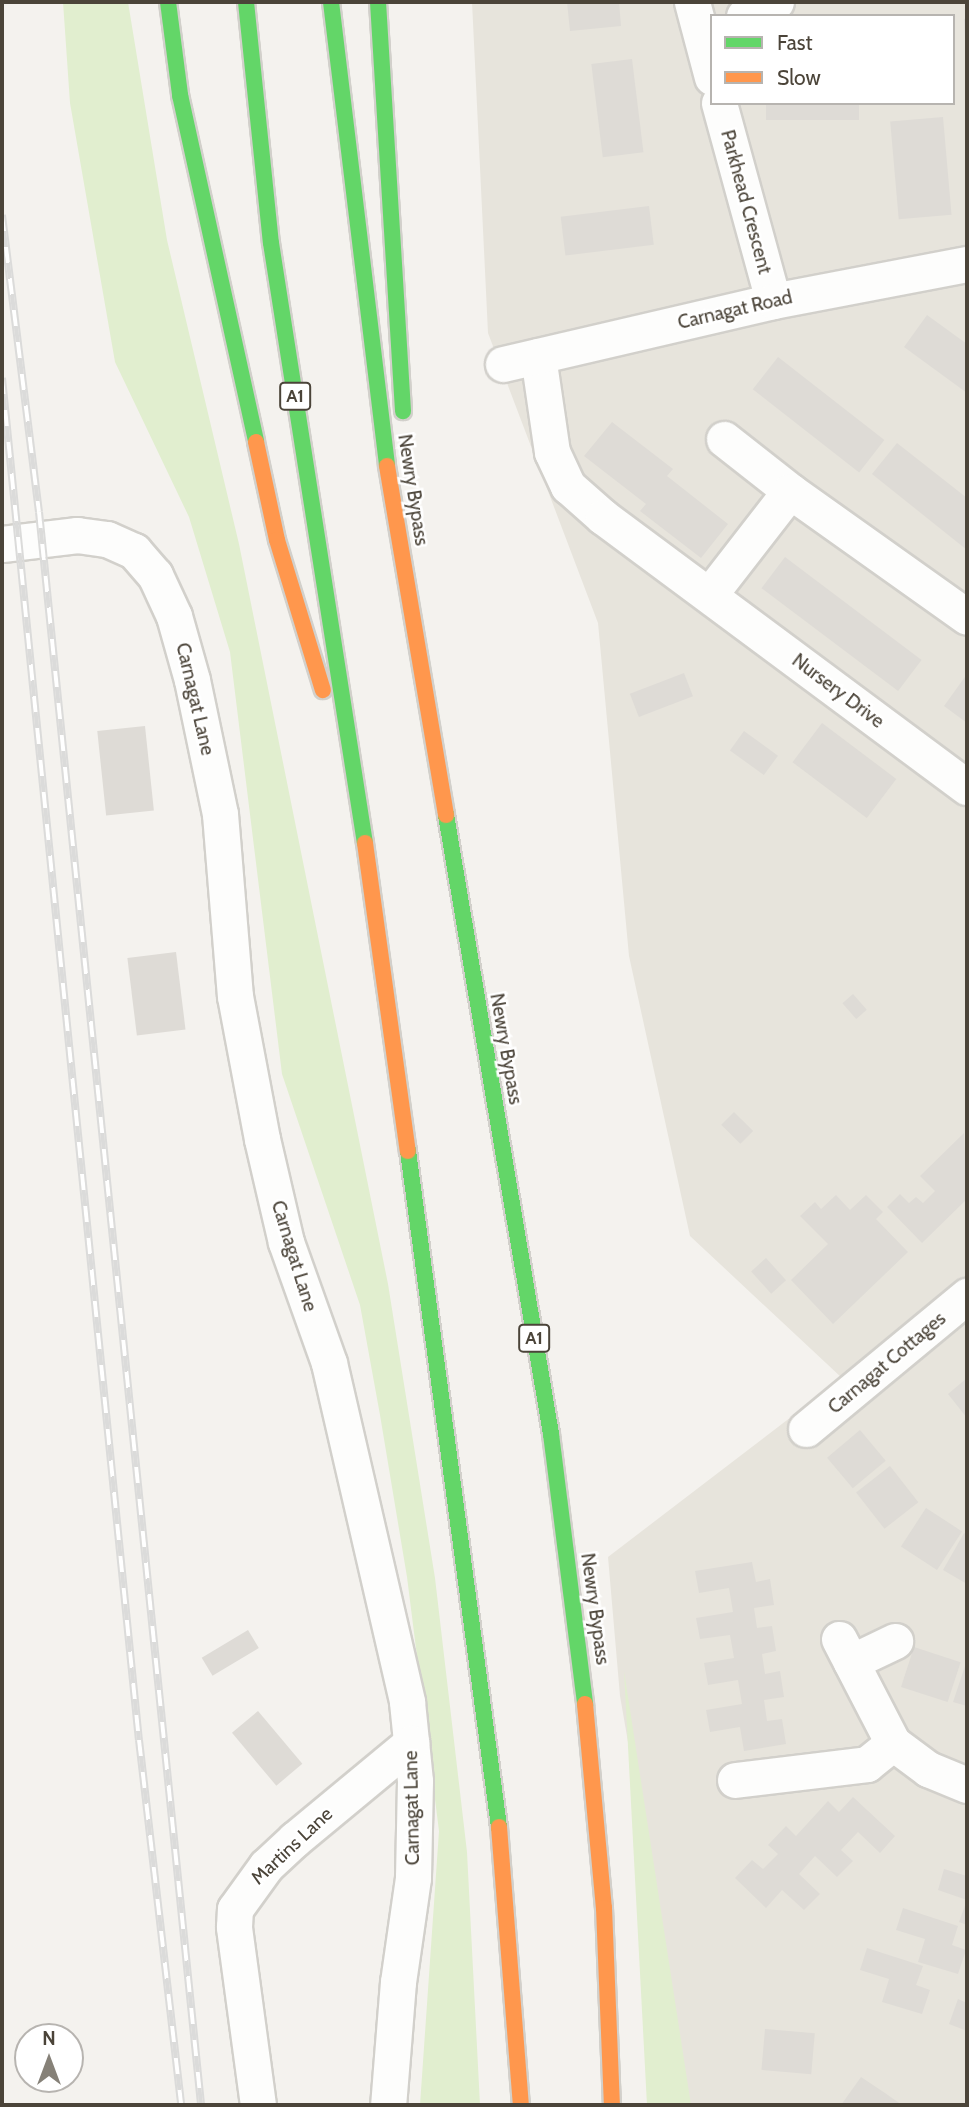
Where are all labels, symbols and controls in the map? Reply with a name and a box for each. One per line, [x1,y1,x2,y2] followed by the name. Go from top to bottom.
[710,14,955,105] legend
[777,30,813,55] text: Fast
[777,65,821,90] text: Slow
[716,127,776,277] street label: Parkhead Crescent
[676,286,794,334] street label: Carnagat Road
[278,382,312,410] road number: A1
[393,433,433,547] street label: Newry Bypass
[171,641,219,757] street label: Carnagat Lane
[788,649,888,733] street label: Nursery Drive
[485,992,527,1106] street label: Newry Bypass
[266,1198,322,1314] street label: Carnagat Lane
[824,1307,950,1419] street label: Carnagat Cottages
[516,1324,552,1352] road number: A1
[576,1552,614,1666] street label: Newry Bypass
[400,1750,424,1866] street label: Carnagat Lane
[247,1803,337,1889] street label: Martins Lane
[14,2023,84,2093] north arrow
[42,2027,56,2050] text: N

